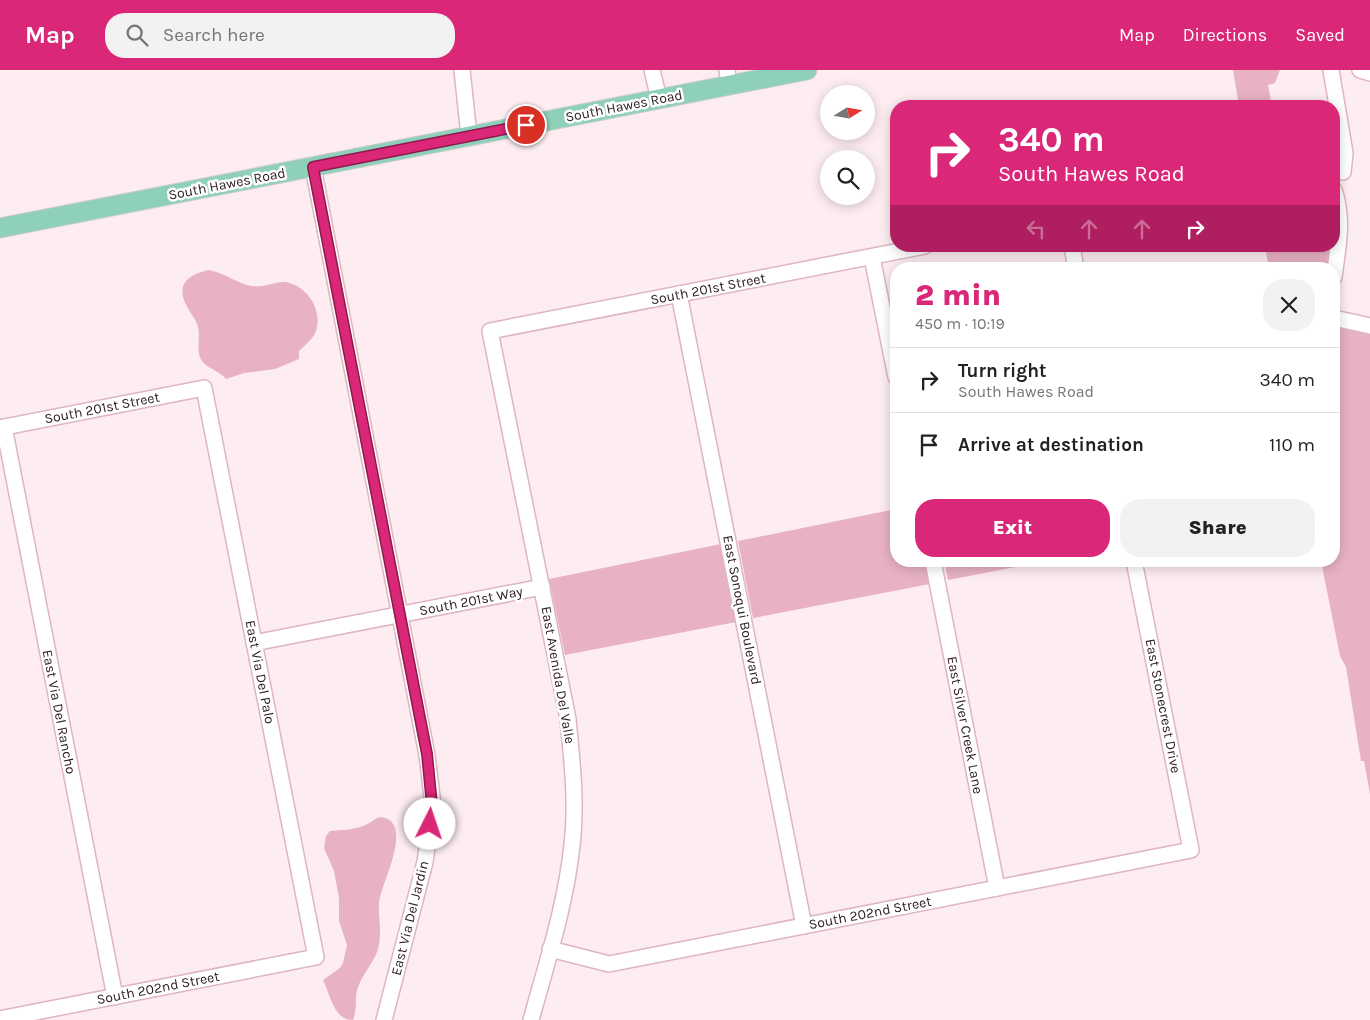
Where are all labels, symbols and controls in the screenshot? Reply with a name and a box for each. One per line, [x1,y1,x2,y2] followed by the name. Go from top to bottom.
[105,13,455,58] search box
[25,21,75,49] text: Map
[123,21,151,49] icon: search
[163,24,265,46] text: Search here
[1119,24,1155,46] text: Map
[1183,24,1267,46] text: Directions
[1295,24,1345,46] text: Saved
[820,85,875,140] north arrow
[820,85,875,205] map controls
[564,86,684,126] street label: South Hawes Road
[505,104,547,146] pin
[512,111,540,139] icon: arrive
[998,119,1105,160] text: 340 m
[915,120,980,185] icon: right
[820,150,875,205] button: search
[998,161,1185,187] text: South Hawes Road
[167,164,287,204] street label: South Hawes Road
[1022,215,1050,243] icon: left
[1075,215,1103,243] icon: ahead
[1128,215,1156,243] icon: ahead
[1181,215,1209,243] icon: right
[649,269,767,309] street label: South 201st Street
[915,277,1001,313] text: 2 min
[1263,279,1315,331] button: close
[915,314,1005,333] text: 450 m · 10:19
[958,360,1047,382] text: Turn right
[915,366,943,394] icon: right
[1260,369,1315,391] text: 340 m
[958,382,1094,401] text: South Hawes Road
[43,388,161,428] street label: South 201st Street
[915,431,943,459] icon: arrive
[958,434,1144,456] text: Arrive at destination
[1269,434,1315,456] text: 110 m
[915,499,1110,557] button: Exit
[1120,499,1315,557] button: Share
[719,534,765,686] street label: East Sonoqui Boulevard
[418,583,525,619] street label: South 201st Way
[538,605,578,745] street label: East Avenida Del Valle
[242,619,278,725] street label: East Via Del Palo
[1142,637,1184,775] street label: East Stonecrest Drive
[39,648,79,776] street label: East Via Del Rancho
[943,655,987,795] street label: East Silver Creek Lane
[403,797,455,849] position arrow
[388,859,432,977] street label: East Via Del Jardin
[807,893,933,933] street label: South 202nd Street
[95,968,221,1008] street label: South 202nd Street

